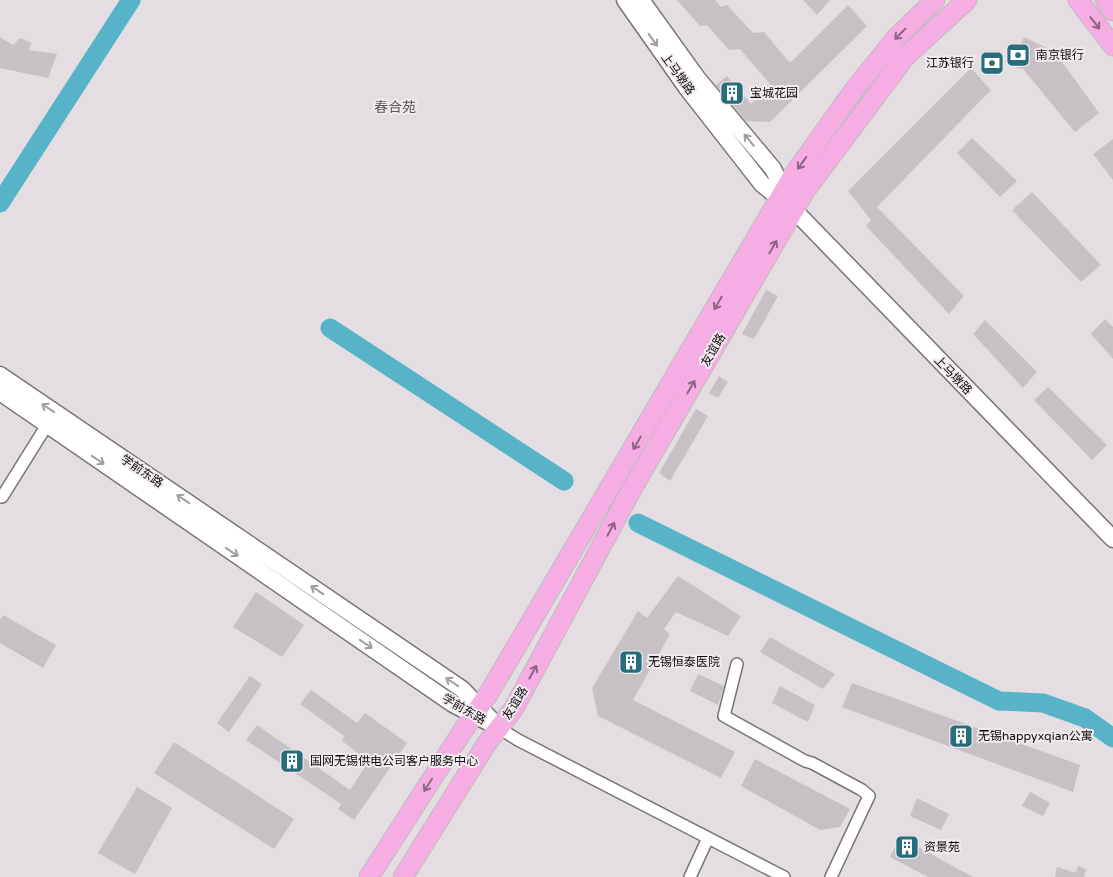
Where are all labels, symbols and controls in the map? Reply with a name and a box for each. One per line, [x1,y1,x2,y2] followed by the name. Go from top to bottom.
[1090,16,1101,29] one-way arrow
[894,28,906,40] one-way arrow
[648,33,658,47] one-way arrow
[1005,42,1031,68] bank icon: 南京银行
[1036,48,1084,62] place label: 南京银行
[658,50,698,98] street label: 上马墩路
[979,50,1005,76] bank icon: 江苏银行
[926,56,974,70] place label: 江苏银行
[719,80,745,106] building icon: 宝城花园
[750,86,798,100] place label: 宝城花园
[374,99,416,116] district label: 春合苑
[743,134,754,147] one-way arrow
[797,156,807,170] one-way arrow
[768,240,778,254] one-way arrow
[713,295,723,310] one-way arrow
[698,331,728,369] street label: 友谊路
[931,353,975,397] street label: 上马墩路
[687,381,697,395] one-way arrow
[42,403,56,413] one-way arrow
[631,436,641,450] one-way arrow
[118,452,166,490] street label: 学前东路
[90,455,104,465] one-way arrow
[176,494,190,504] one-way arrow
[607,522,616,537] one-way arrow
[224,547,238,557] one-way arrow
[310,585,324,595] one-way arrow
[358,639,372,649] one-way arrow
[618,649,644,675] building icon: 无锡恒泰医院
[648,655,720,669] place label: 无锡恒泰医院
[529,665,539,679] one-way arrow
[445,676,459,686] one-way arrow
[500,684,530,722] street label: 友谊路
[440,691,488,727] street label: 学前东路
[948,723,974,749] building icon: 无锡happyxqian公寓
[978,729,1093,743] place label: 无锡happyxqian公寓
[279,748,305,774] building icon: 国网无锡供电公司客户服务中心
[310,754,478,768] place label: 国网无锡供电公司客户服务中心
[423,777,433,791] one-way arrow
[894,834,920,860] building icon: 资景苑
[924,840,960,854] place label: 资景苑

